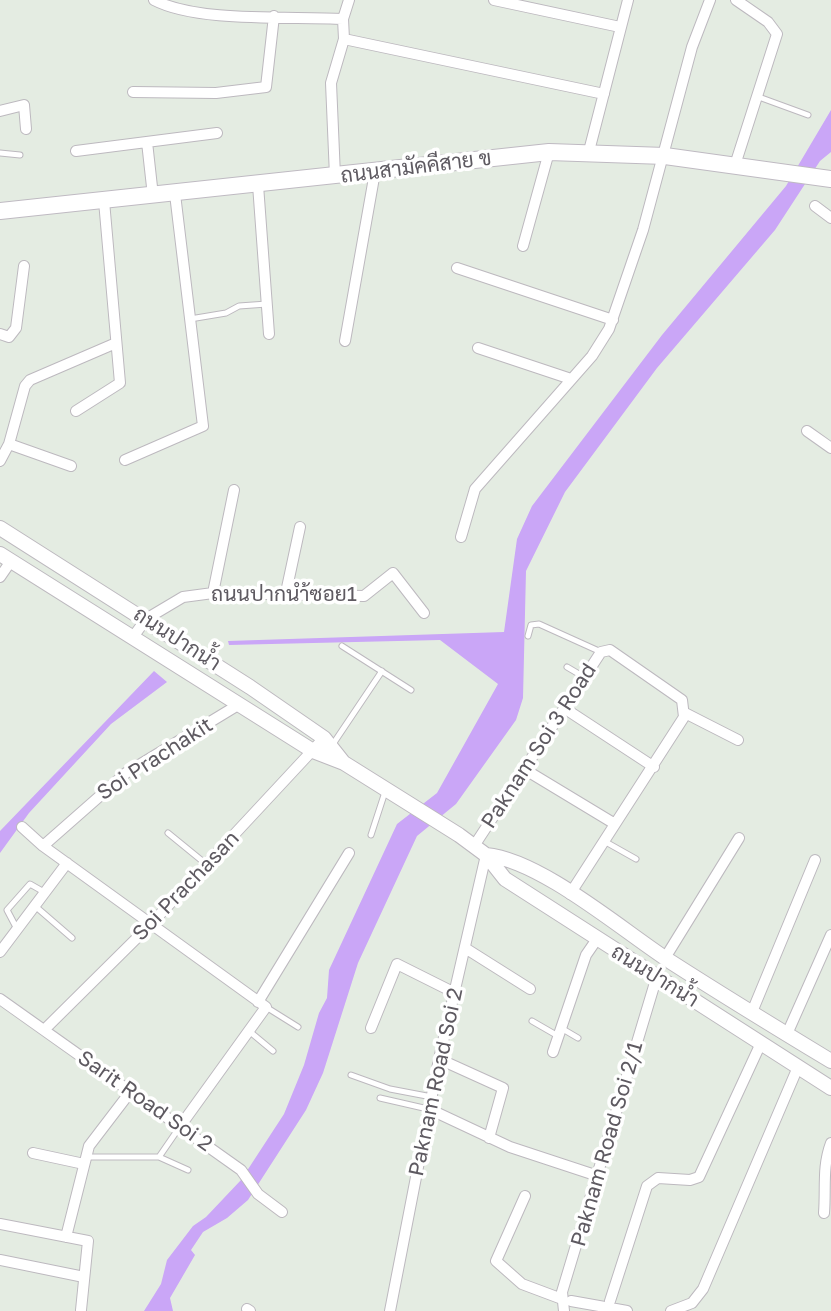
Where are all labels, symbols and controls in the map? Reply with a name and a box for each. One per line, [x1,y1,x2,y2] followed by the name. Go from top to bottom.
[339,145,493,189] street label: ถนนสามัคคีสาย ข
[211,581,357,607] street label: ถนนปากนำ้ซอย1
[129,602,225,676] street label: ถนนปากน้ำ
[476,659,602,833] street label: Paknam Soi 3 Road
[93,712,217,806] street label: Soi Prachakit
[127,826,245,946] street label: Soi Prachasan
[607,939,703,1013] street label: ถนนปากน้ำ
[404,986,468,1178] street label: Paknam Road Soi 2
[566,1039,648,1249] street label: Paknam Road Soi 2/1
[73,1045,217,1157] street label: Sarit Road Soi 2

